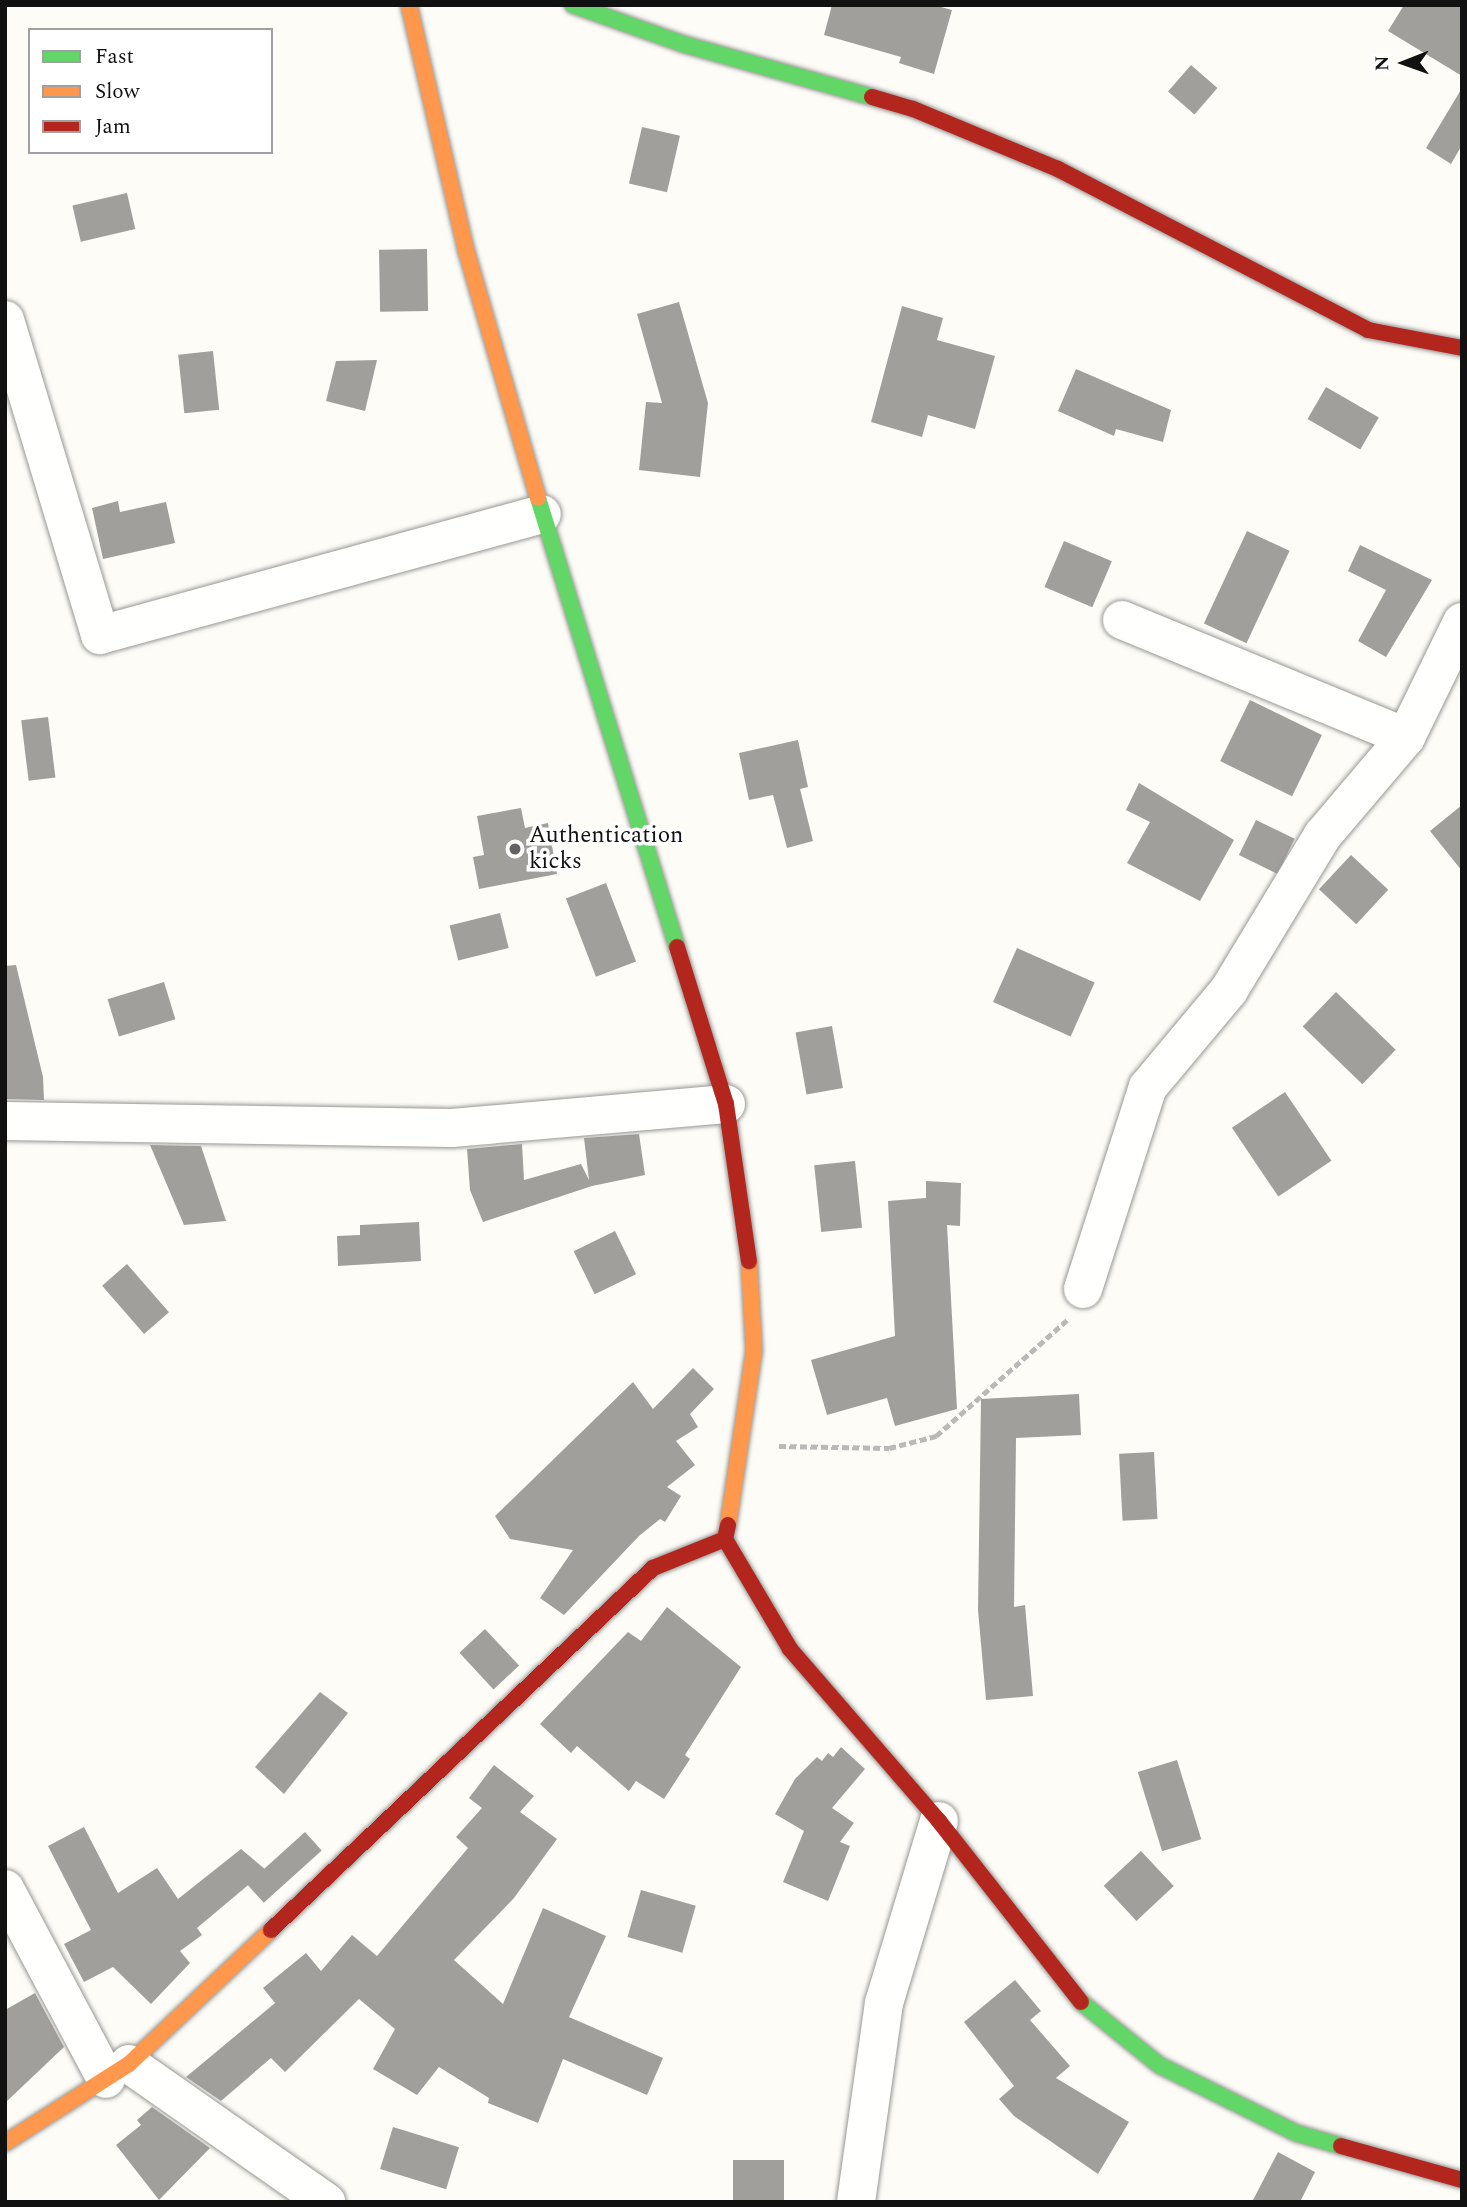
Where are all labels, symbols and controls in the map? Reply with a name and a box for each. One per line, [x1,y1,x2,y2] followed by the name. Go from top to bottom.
[28,28,273,154] legend
[1369,28,1439,98] north arrow
[95,41,134,73] text: Fast
[1368,55,1397,71] text: N
[95,76,139,108] text: Slow
[95,111,131,143] text: Jam
[529,822,683,876] place label: Authentication kicks
[507,841,523,857] marker: Authentication kicks

